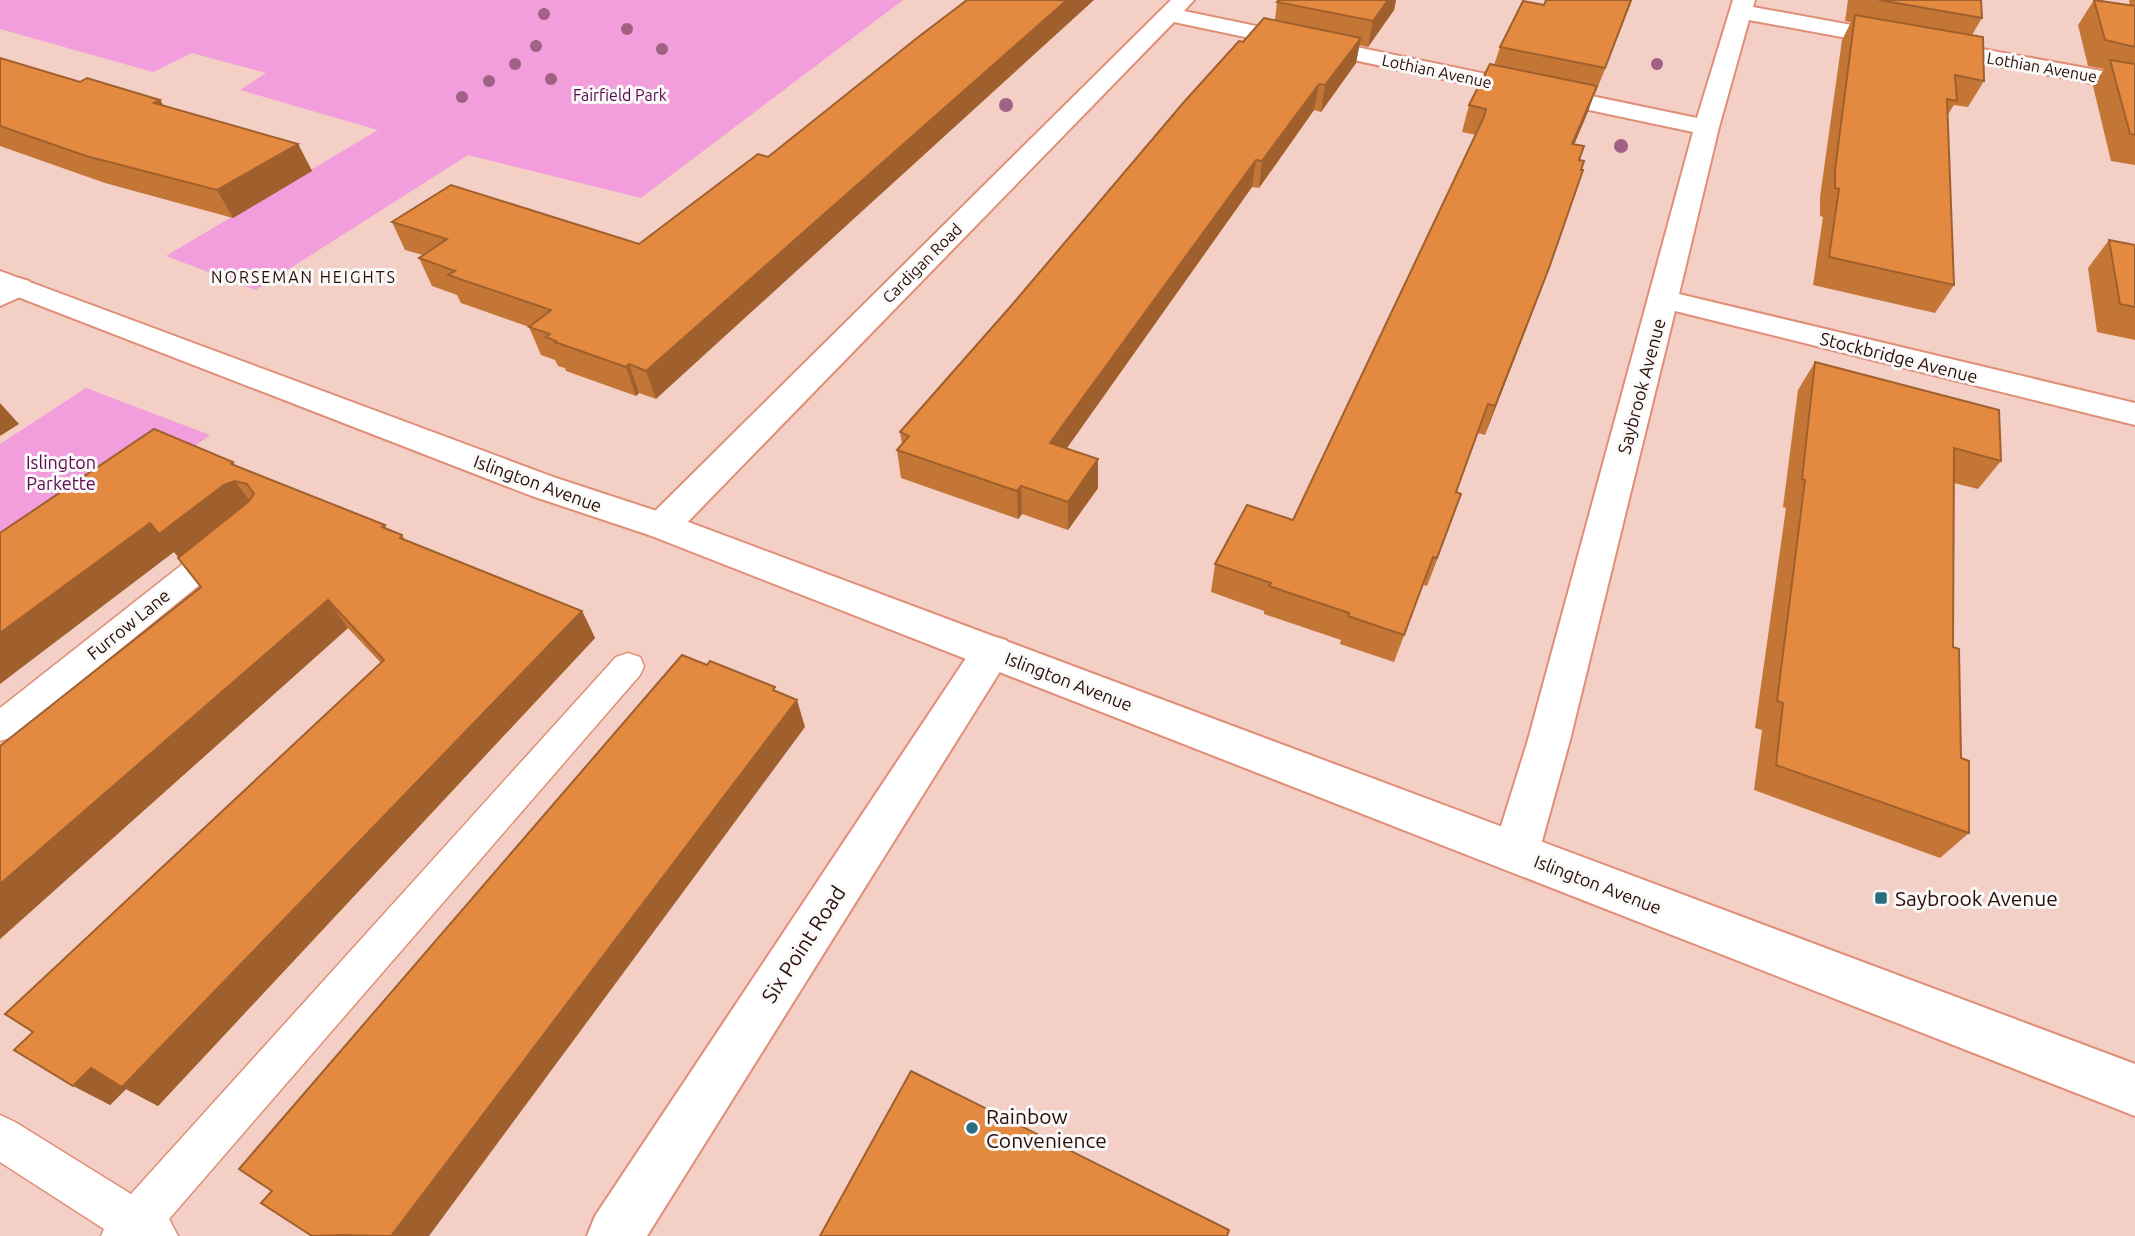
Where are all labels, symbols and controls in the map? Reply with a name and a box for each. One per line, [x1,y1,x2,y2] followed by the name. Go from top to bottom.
[1985,48,2099,86] street label: Lothian Avenue
[1380,51,1494,91] street label: Lothian Avenue
[573,86,667,104] park label: Fairfield Park
[879,220,965,306] street label: Cardigan Road
[211,268,397,286] district label: NORSEMAN HEIGHTS
[1613,316,1669,456] street label: Saybrook Avenue
[1818,328,1980,386] street label: Stockbridge Avenue
[471,451,605,515] street label: Islington Avenue
[26,452,96,493] park label: Islington Parkette
[83,585,173,663] street label: Furrow Lane
[1003,648,1135,714] street label: Islington Avenue
[1532,851,1664,917] street label: Islington Avenue
[756,881,850,1007] street label: Six Point Road
[1895,886,2058,910] place label: Saybrook Avenue
[1873,890,1889,906] marker: Saybrook Avenue
[986,1104,1107,1152] place label: Rainbow Convenience
[964,1120,980,1136] marker: Rainbow Convenience

